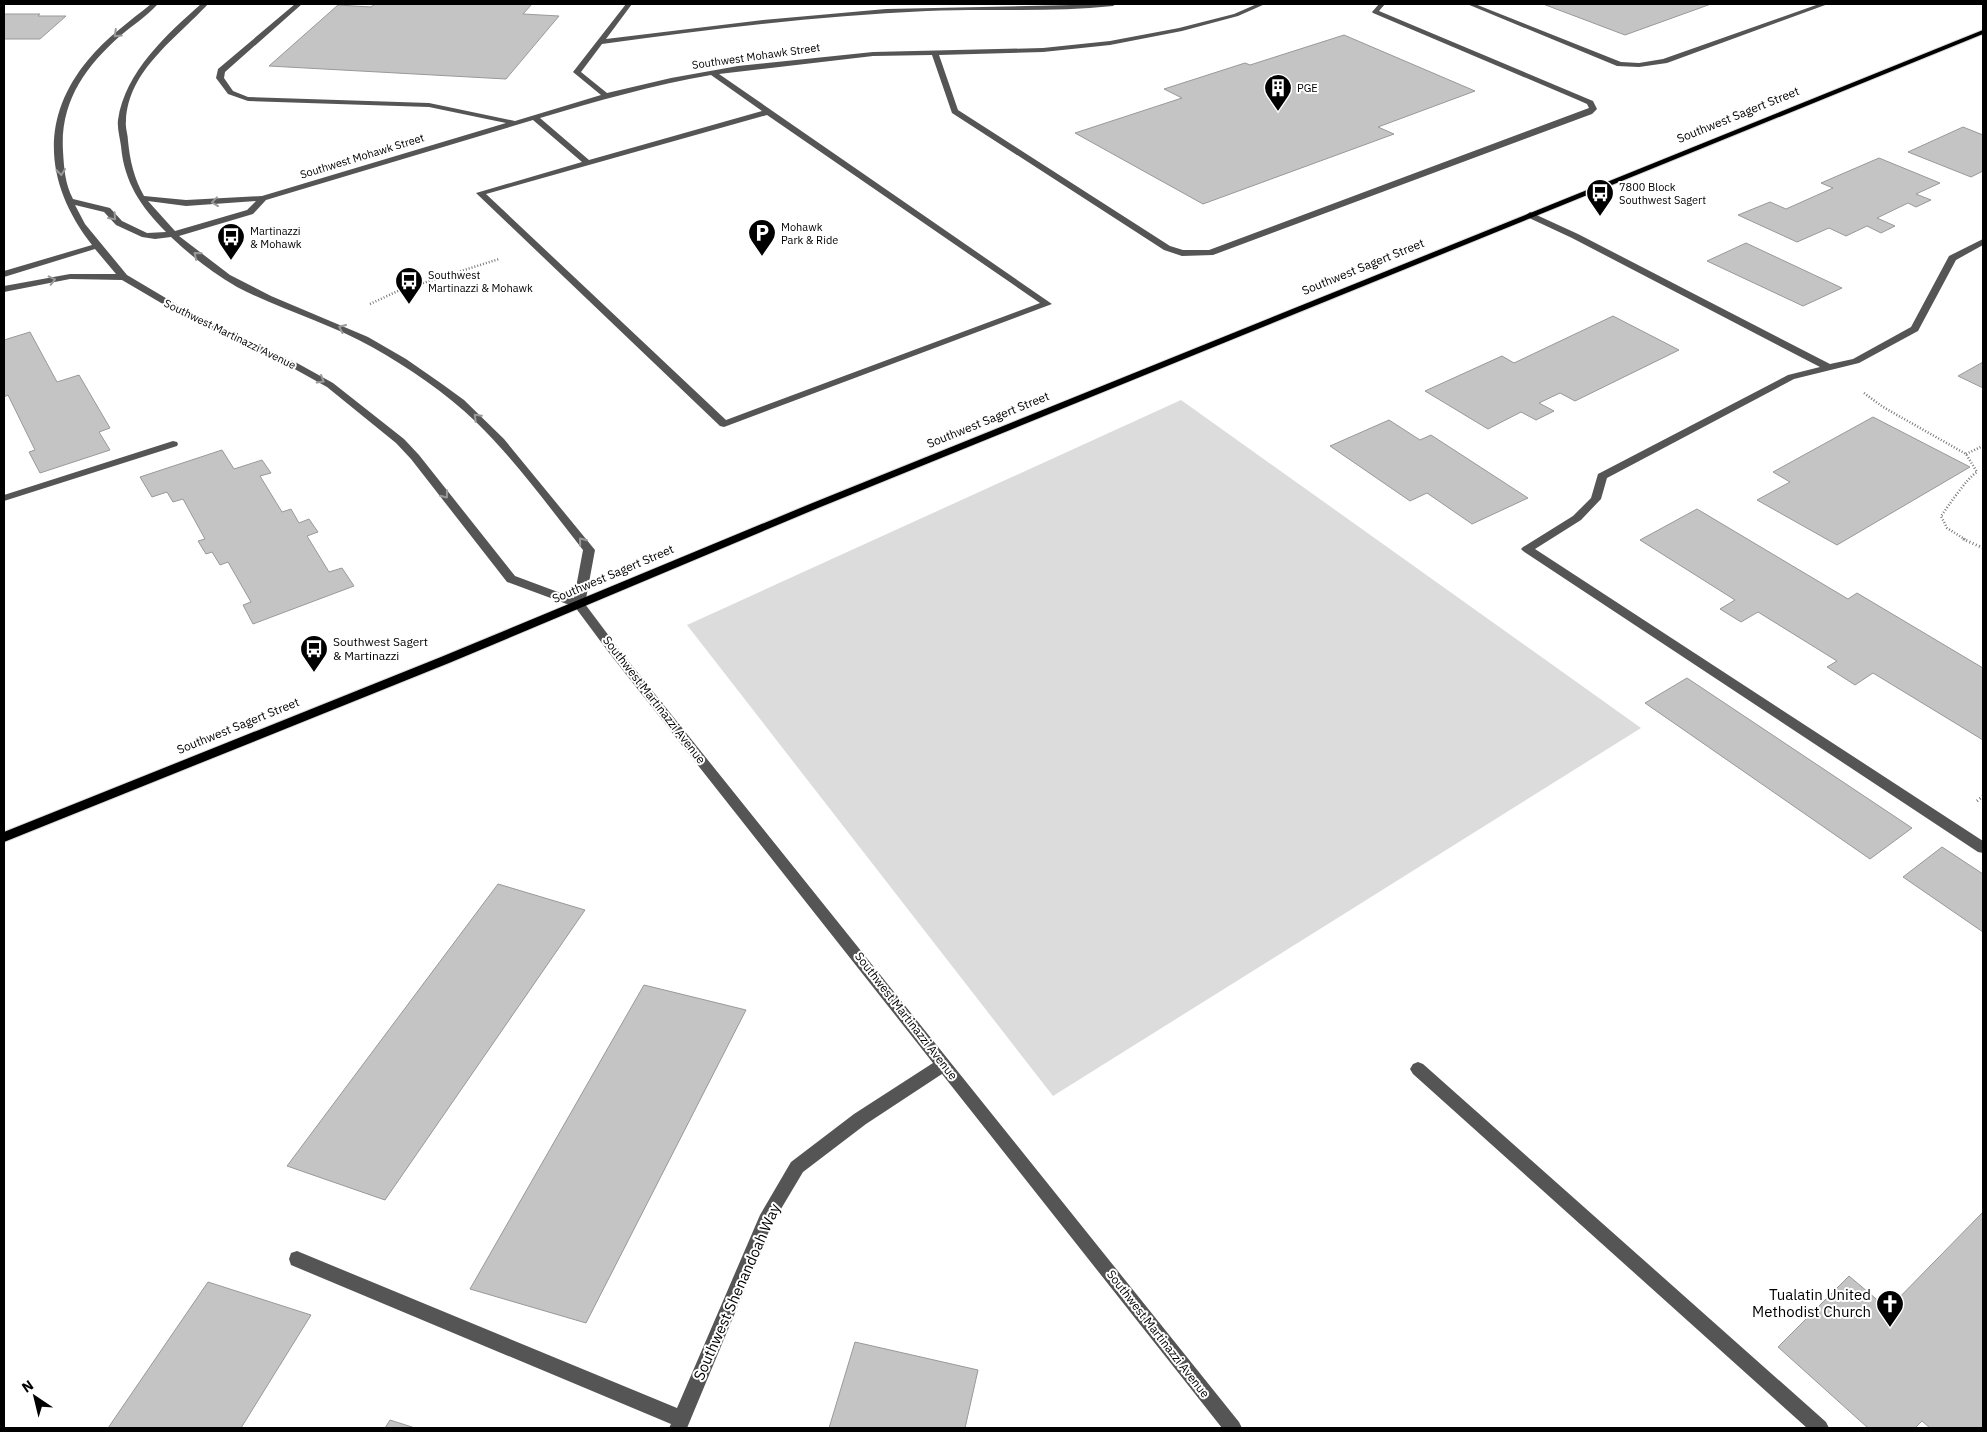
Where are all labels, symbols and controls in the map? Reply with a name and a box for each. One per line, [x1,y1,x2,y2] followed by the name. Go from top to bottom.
[114,28,123,37] one-way arrow
[691,40,821,72] street label: Southwest Mohawk Street
[1263,73,1293,112] building icon: PGE
[1297,81,1318,95] place label: PGE
[1674,83,1801,146] street label: Southwest Sagert Street
[298,130,426,182] street label: Southwest Mohawk Street
[55,168,66,176] one-way arrow
[1585,178,1615,217] bus stop icon: 7800 Block Southwest Sagert
[1619,180,1706,207] place label: 7800 Block Southwest Sagert
[211,196,219,206] one-way arrow
[107,211,116,220] one-way arrow
[747,218,777,257] parking icon: Mohawk Park & Ride
[781,220,838,247] place label: Mohawk Park & Ride
[216,222,246,261] bus stop icon: Martinazzi & Mohawk
[250,224,302,251] place label: Martinazzi & Mohawk
[1299,235,1426,298] street label: Southwest Sagert Street
[194,252,203,261] one-way arrow
[394,266,424,305] bus stop icon: Southwest Martinazzi & Mohawk
[428,268,533,295] place label: Southwest Martinazzi & Mohawk
[47,275,56,286] one-way arrow
[162,296,298,372] street label: Southwest Martinazzi Avenue
[338,324,347,335] one-way arrow
[315,374,324,384] one-way arrow
[924,388,1051,451] street label: Southwest Sagert Street
[473,414,482,423] one-way arrow
[440,489,448,498] one-way arrow
[578,538,587,547] one-way arrow
[550,541,676,606] street label: Southwest Sagert Street
[600,633,709,767] street label: Southwest Martinazzi Avenue
[299,634,329,673] bus stop icon: Southwest Sagert & Martinazzi
[333,634,428,663] place label: Southwest Sagert & Martinazzi
[174,694,301,757] street label: Southwest Sagert Street
[852,949,961,1083] street label: Southwest Martinazzi Avenue
[689,1200,784,1383] street label: Southwest Shenandoah Way
[1104,1267,1213,1401] street label: Southwest Martinazzi Avenue
[1752,1285,1871,1321] place label: Tualatin United Methodist Church
[1875,1289,1905,1328] church icon: Tualatin United Methodist Church
[10,1372,60,1422] north arrow
[18,1376,37,1397] text: N

